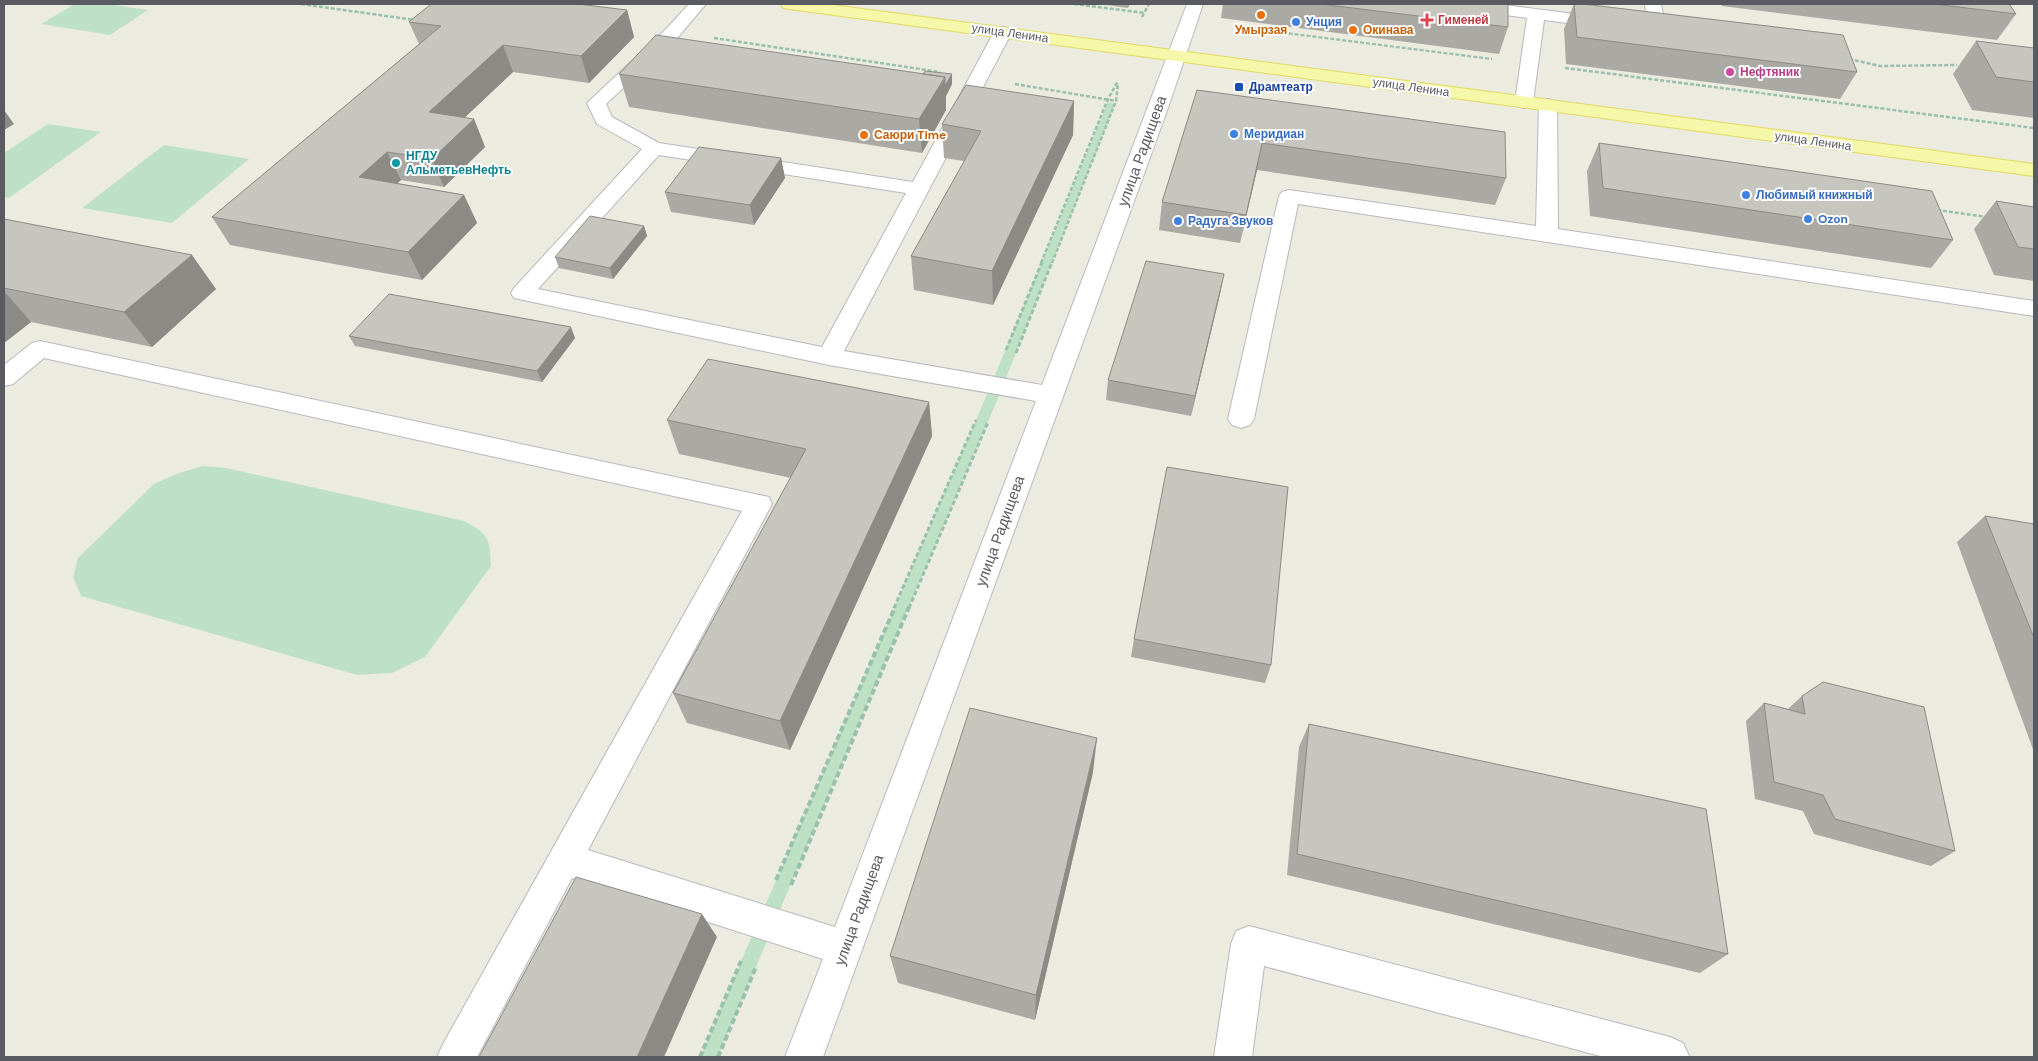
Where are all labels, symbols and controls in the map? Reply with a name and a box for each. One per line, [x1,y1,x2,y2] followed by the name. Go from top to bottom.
[1255,9,1267,21] marker: Умырзая
[1438,12,1489,28] place label: Гименей
[1420,13,1434,27] marker: Гименей
[1306,14,1342,30] place label: Унция
[1290,16,1302,28] marker: Унция
[971,20,1050,46] street label: улица Ленина
[1235,22,1287,38] place label: Умырзая
[1363,22,1414,38] place label: Окинава
[1347,24,1359,36] marker: Окинава
[1740,64,1800,80] place label: Нефтяник
[1724,66,1736,78] marker: Нефтяник
[1372,74,1451,100] street label: улица Ленина
[1249,79,1313,95] place label: Драмтеатр
[1233,81,1245,93] marker: Драмтеатр
[1113,92,1172,209] street label: улица Радищева
[1244,126,1304,142] place label: Меридиан
[874,127,946,143] place label: Саюри Time
[1228,128,1240,140] marker: Меридиан
[1774,128,1853,154] street label: улица Ленина
[858,129,870,141] marker: Саюри Time
[406,148,511,178] place label: НГДУ АльметьевНефть
[390,157,402,169] marker: НГДУ АльметьевНефть
[1756,187,1873,203] place label: Любимый книжный
[1740,189,1752,201] marker: Любимый книжный
[1818,211,1848,227] place label: Ozon
[1188,213,1273,229] place label: Радуга Звуков
[1802,213,1814,225] marker: Ozon
[1172,215,1184,227] marker: Радуга Звуков
[971,472,1030,589] street label: улица Радищева
[830,851,889,968] street label: улица Радищева

